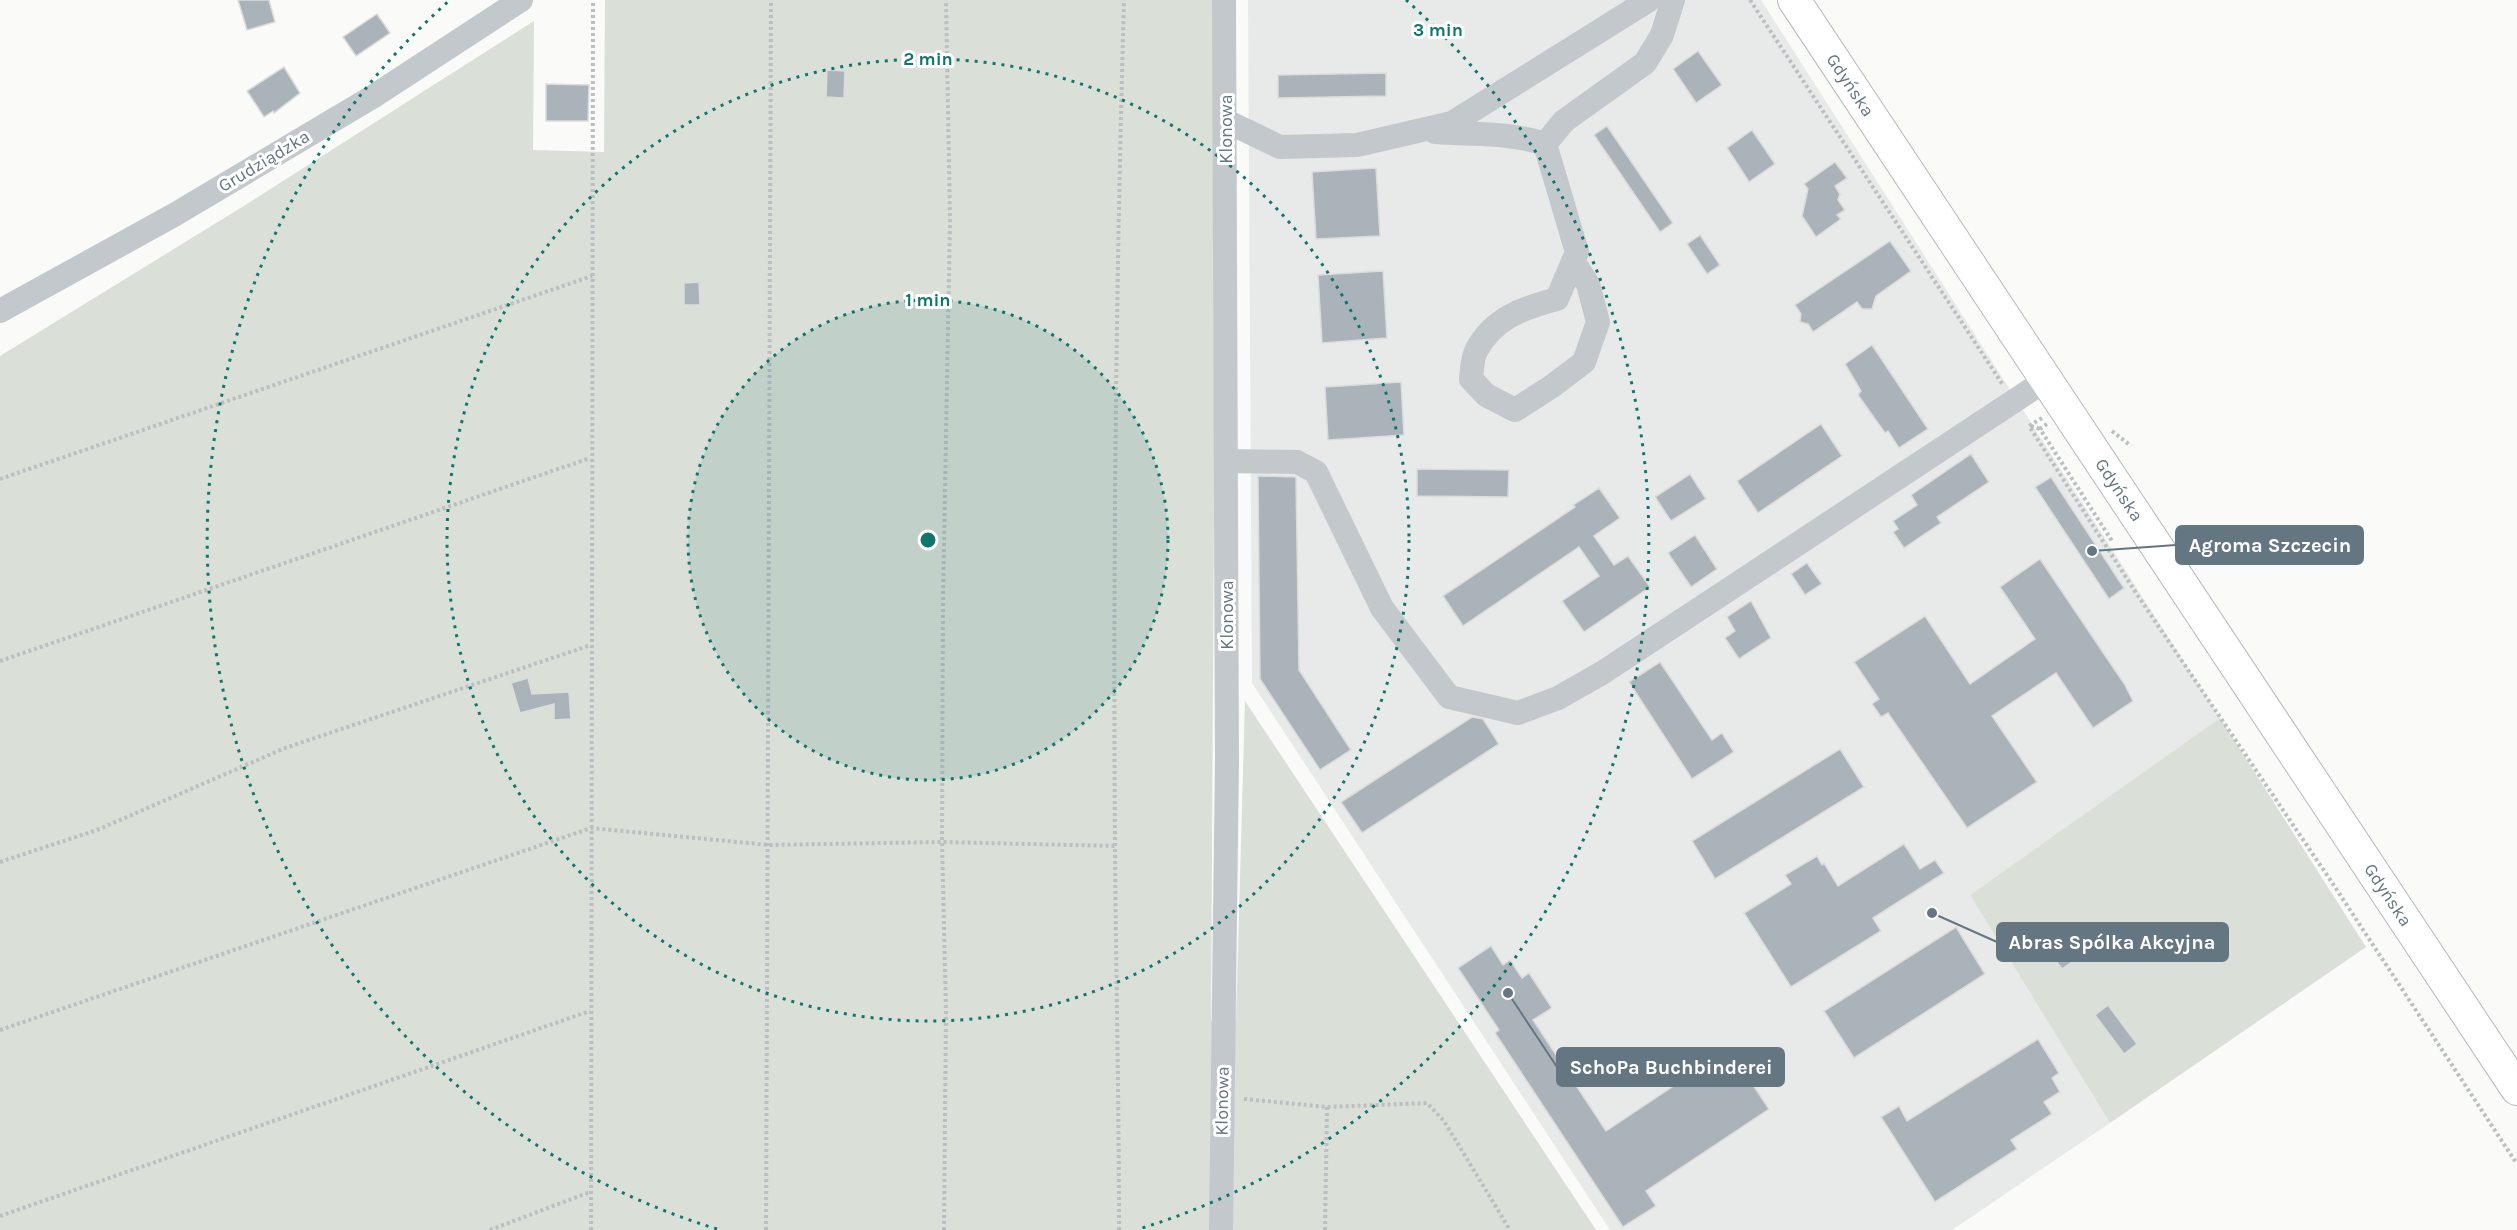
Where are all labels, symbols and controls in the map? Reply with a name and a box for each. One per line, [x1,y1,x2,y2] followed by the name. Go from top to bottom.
[1413,19,1463,41] text: 3 min
[903,48,953,70] text: 2 min
[1822,49,1879,121] street label: Gdyńska
[1215,94,1237,164] street label: Klonowa
[214,125,314,197] street label: Grudziądzka
[905,289,951,311] text: 1 min
[2090,454,2148,526] street label: Gdyńska
[2176,526,2363,564] callout: Agroma Szczecin
[918,530,938,550] centre of rings
[2189,534,2351,557] text: Agroma Szczecin
[1216,580,1238,650] street label: Klonowa
[2359,859,2417,930] street label: Gdyńska
[1997,923,2228,961] callout: Abras Spólka Akcyjna
[2009,931,2215,954] text: Abras Spólka Akcyjna
[1557,1048,1784,1086] callout: SchoPa Buchbinderei
[1569,1056,1773,1079] text: SchoPa Buchbinderei
[1210,1066,1234,1136] street label: Klonowa

